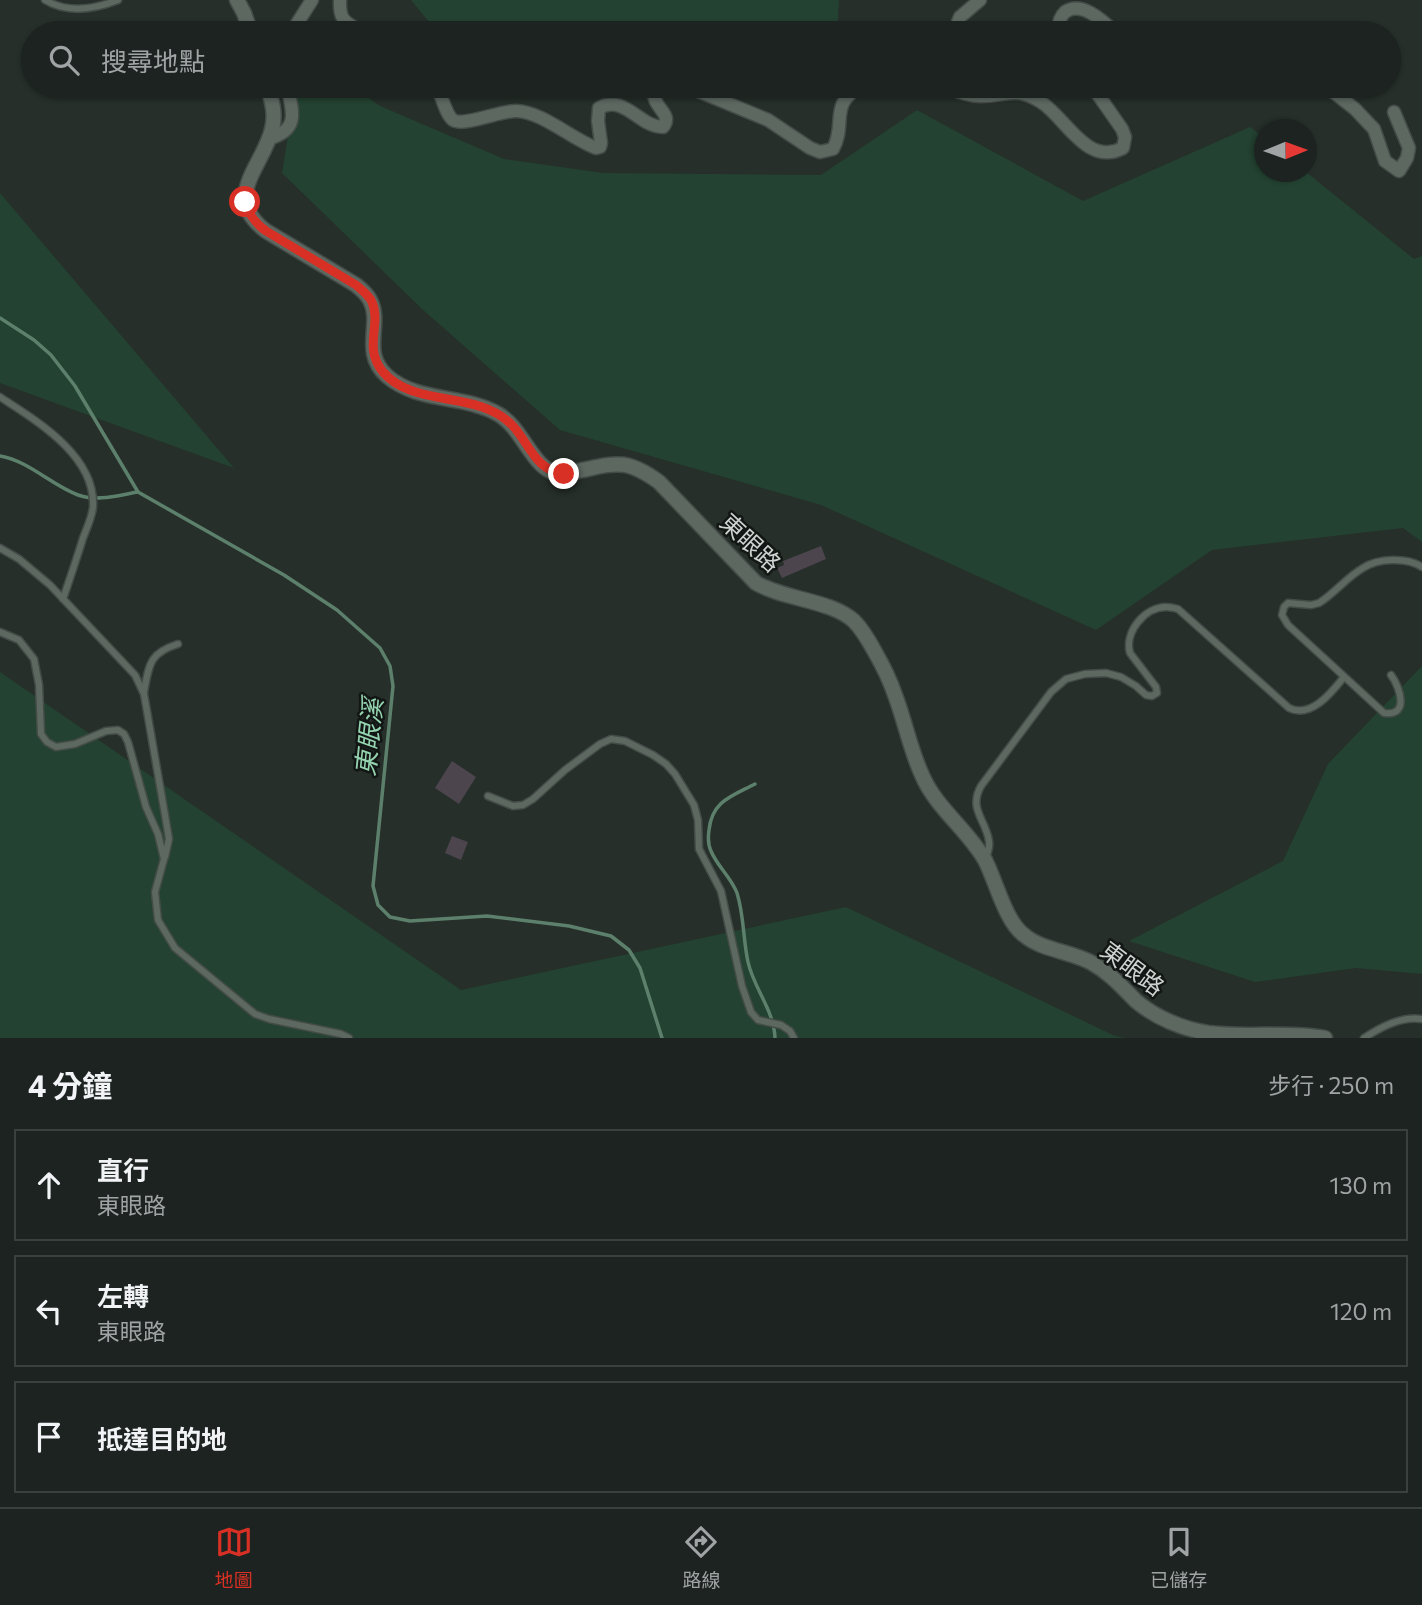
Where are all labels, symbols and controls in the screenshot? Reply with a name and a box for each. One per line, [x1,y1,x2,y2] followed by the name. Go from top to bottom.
[21,21,1401,98] search box
[45,41,83,79] icon: search
[101,45,205,76] text: 搜尋地點
[1254,119,1317,182] north arrow
[229,186,260,217] route start
[548,458,579,489] route end
[715,507,787,577] street label: 東眼路
[349,693,388,777] water label: 東眼溪
[1096,935,1170,1001] street label: 東眼路
[28,1066,112,1103] text: 4 分鐘
[1268,1071,1394,1099] text: 步行 · 250 m
[97,1154,149,1185] text: 直行
[30,1166,68,1204] icon: ahead
[1330,1171,1392,1199] text: 130 m
[97,1191,166,1219] text: 東眼路
[97,1280,149,1311] text: 左轉
[30,1292,68,1330] icon: left
[1330,1297,1392,1325] text: 120 m
[97,1317,166,1345] text: 東眼路
[30,1418,68,1456] icon: arrive
[97,1423,227,1454] text: 抵達目的地
[215,1523,253,1592] tab: 地圖
[682,1523,720,1592] tab: 路線
[1150,1523,1207,1592] tab: 已儲存

